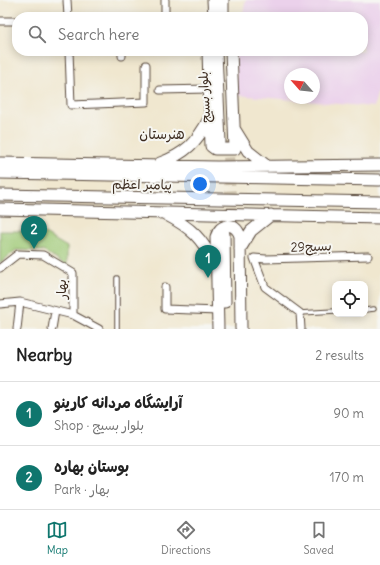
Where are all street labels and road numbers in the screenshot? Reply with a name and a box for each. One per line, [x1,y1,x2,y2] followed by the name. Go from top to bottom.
[195,71,215,123] street label: بلوار بسیج
[112,175,172,196] street label: پیامبر اعظم
[290,237,332,257] street label: بسیج29
[53,279,70,300] street label: بهار

